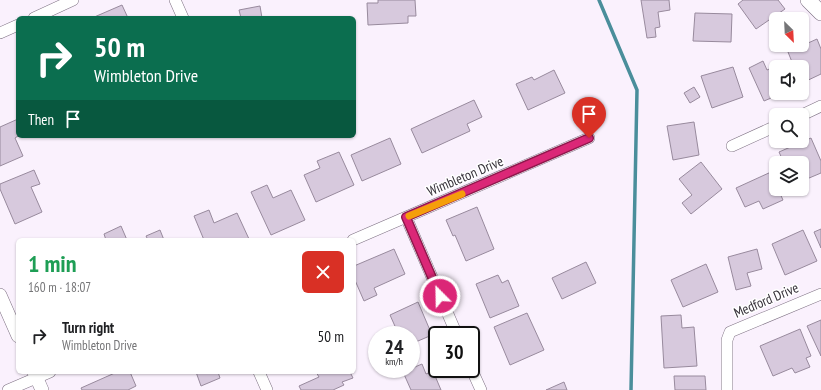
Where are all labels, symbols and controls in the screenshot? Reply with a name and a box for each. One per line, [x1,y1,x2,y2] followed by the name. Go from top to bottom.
[769,12,809,52] north arrow
[769,12,809,196] map controls
[94,28,145,65] text: 50 m
[28,32,80,84] icon: right
[769,60,809,100] button: sound
[94,64,198,87] text: Wimbleton Drive
[572,97,606,138] pin
[578,103,600,125] icon: arrive
[62,108,84,130] icon: arrive
[769,108,809,148] button: search
[28,110,54,129] text: Then
[424,152,506,200] street label: Wimbleton Drive
[769,156,809,196] button: layers
[28,248,76,279] text: 1 min
[302,251,344,293] button: close
[419,275,461,317] position arrow
[731,278,801,322] street label: Medford Drive
[28,279,91,296] text: 160 m · 18:07
[62,318,114,337] text: Turn right
[28,325,50,347] icon: right
[428,326,480,378] speed limit sign: 30
[318,327,344,346] text: 50 m
[384,334,404,360] text: 24
[62,337,137,354] text: Wimbleton Drive
[385,355,403,368] text: km/h

